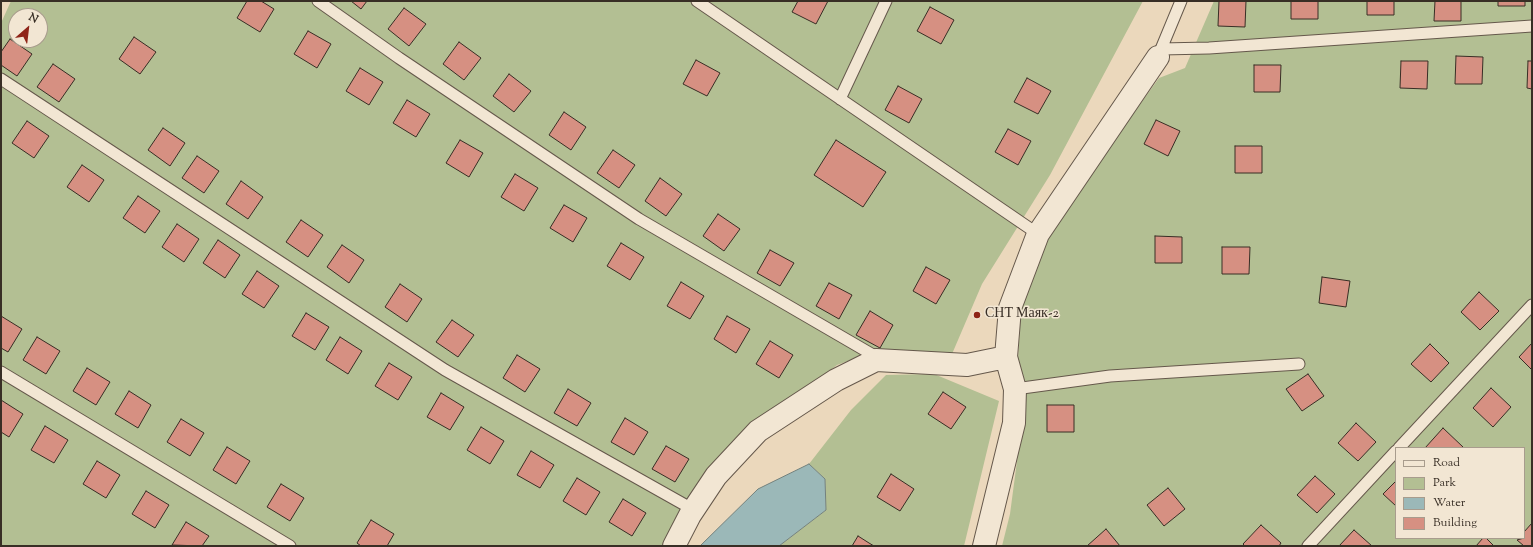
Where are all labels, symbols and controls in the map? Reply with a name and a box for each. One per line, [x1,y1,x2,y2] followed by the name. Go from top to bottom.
[8,8,48,48] north arrow
[26,9,41,27] text: N
[985,307,1059,323] place label: СНТ Маяк-2
[972,310,982,320] marker: СНТ Маяк-2
[1395,447,1525,539] legend
[1433,454,1460,472] text: Road
[1433,474,1456,492] text: Park
[1433,494,1465,512] text: Water
[1433,514,1477,532] text: Building

